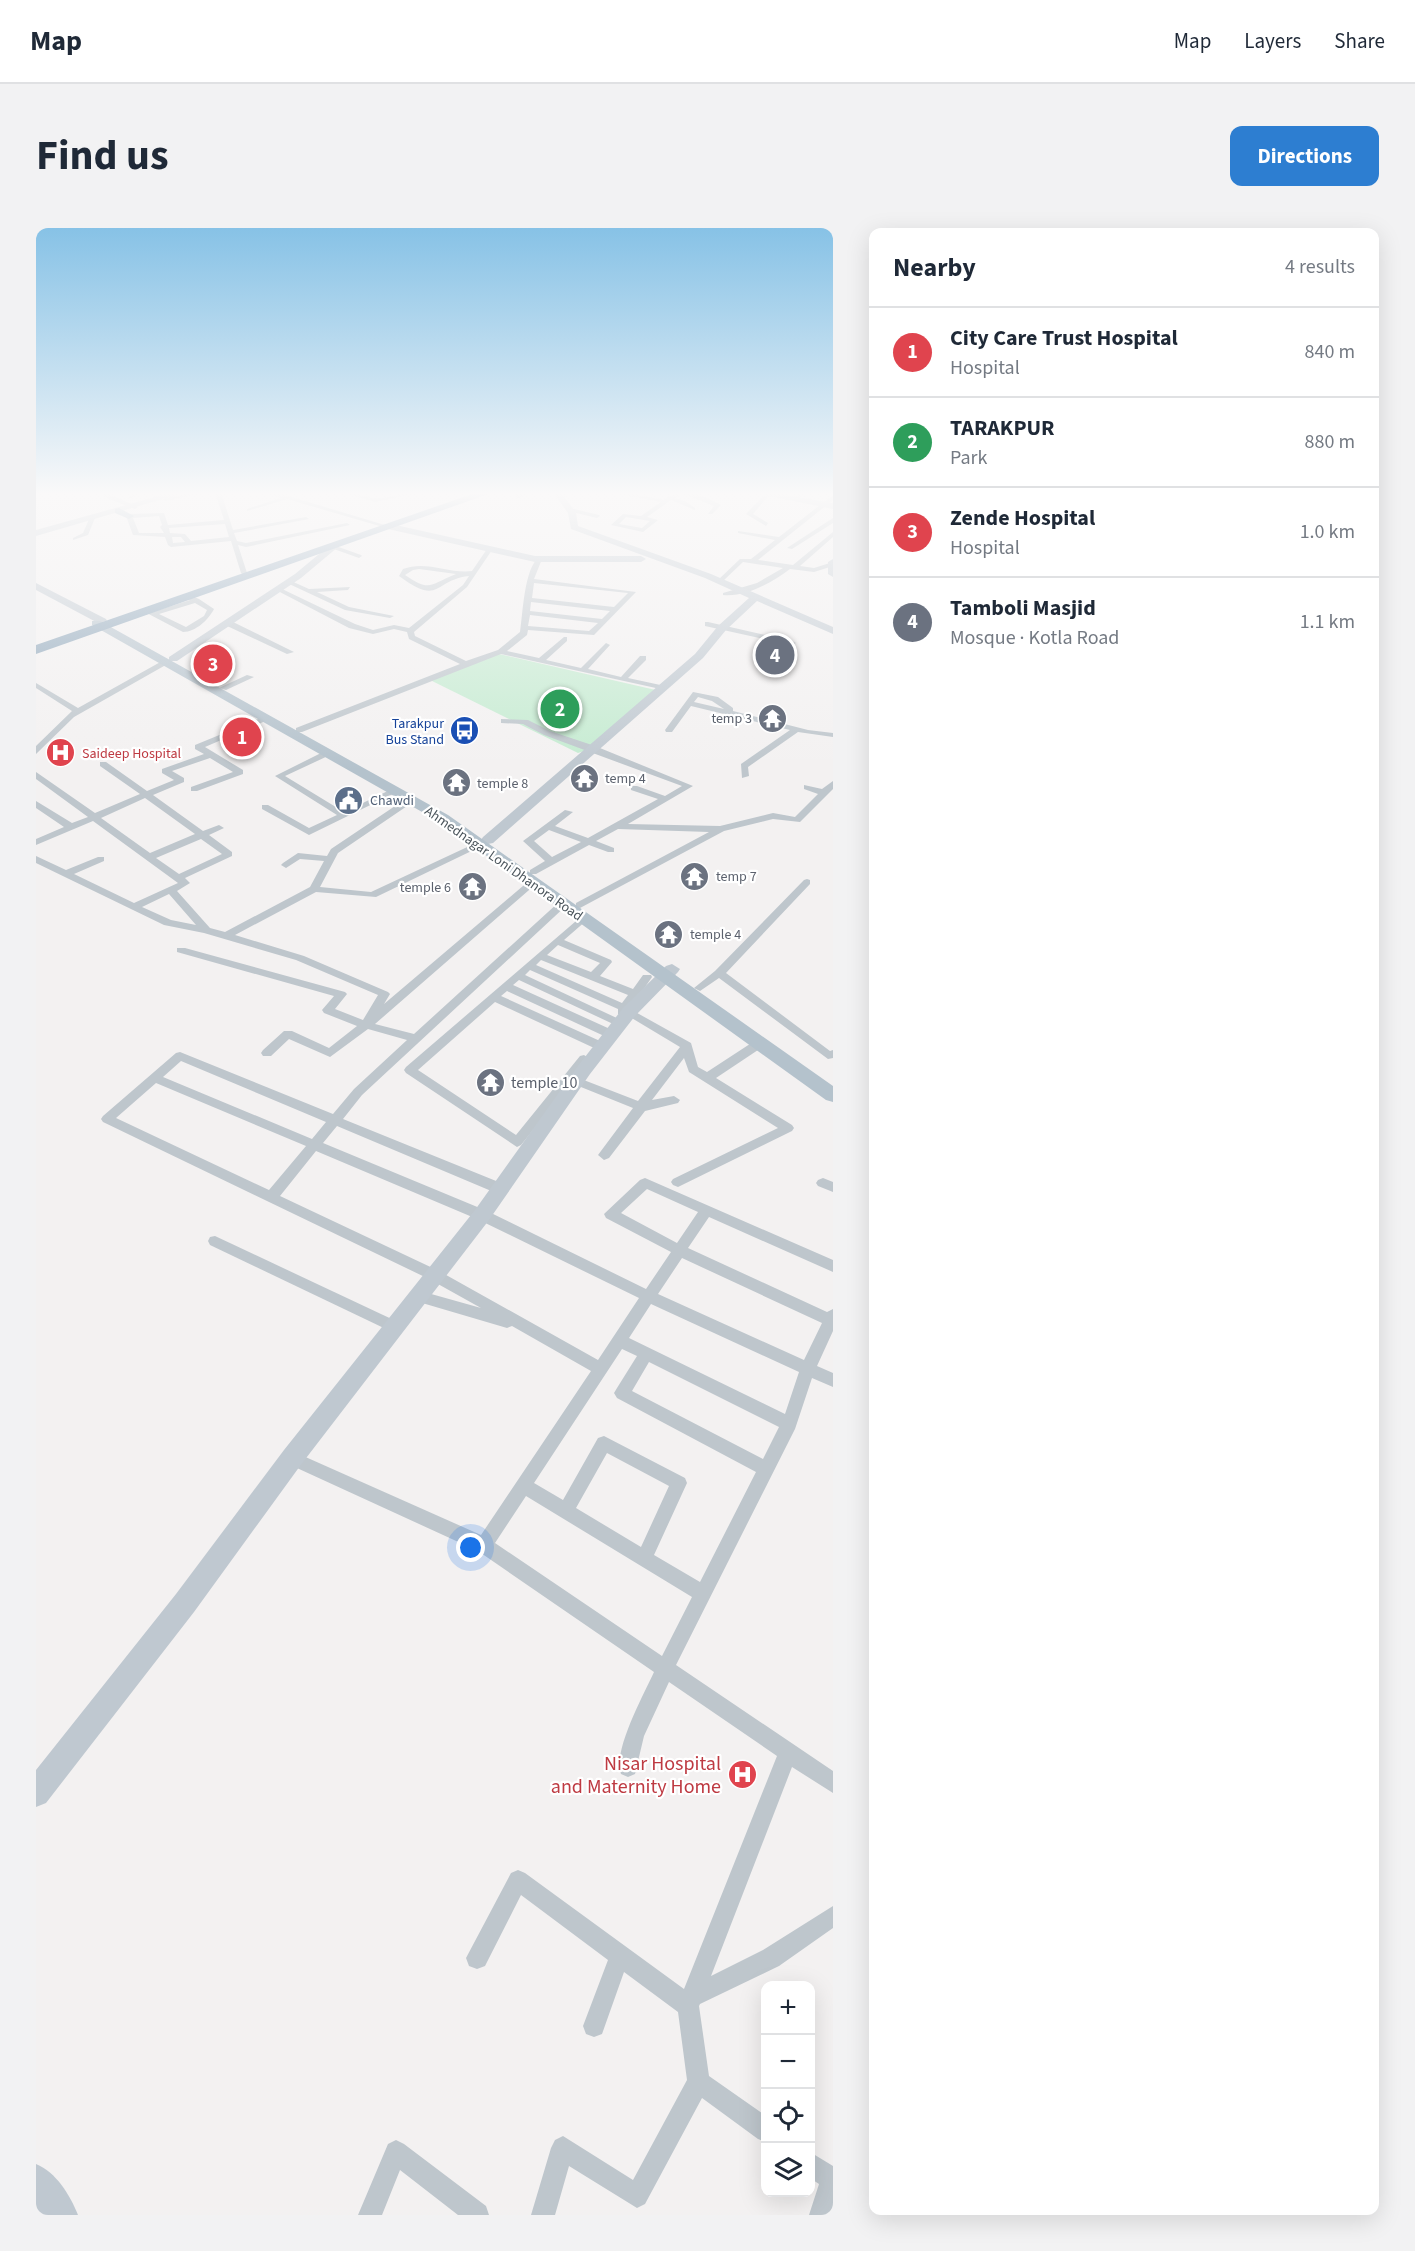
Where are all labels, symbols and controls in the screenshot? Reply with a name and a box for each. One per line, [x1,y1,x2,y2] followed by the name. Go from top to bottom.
[30,21,82,61] text: Map
[1174,26,1211,56] text: Map
[1244,26,1301,56] text: Layers
[1334,26,1385,56] text: Share
[36,126,169,186] text: Find us
[1230,126,1379,186] button: Directions
[893,249,976,286] text: Nearby
[1285,253,1355,281] text: 4 results
[950,322,1178,354] text: City Care Trust Hospital
[907,338,918,366] text: 1
[1305,338,1355,366] text: 840 m
[950,354,1020,382] text: Hospital
[950,412,1055,444] text: TARAKPUR
[907,428,918,456] text: 2
[1305,428,1355,456] text: 880 m
[950,444,987,472] text: Park
[950,502,1095,534] text: Zende Hospital
[907,518,918,546] text: 3
[1300,518,1355,546] text: 1.0 km
[950,534,1020,562] text: Hospital
[950,592,1096,624] text: Tamboli Masjid
[907,608,918,636] text: 4
[1300,608,1355,636] text: 1.1 km
[950,624,1119,652] text: Mosque · Kotla Road
[756,632,794,678] pin: 4
[194,642,232,686] pin: 3
[540,686,580,732] pin: 2
[757,702,789,734] temple icon: temp 3
[711,709,752,729] place label: temp 3
[222,714,262,760] pin: 1
[385,714,444,750] place label: Tarakpur Bus Stand
[449,715,481,747] bus stop icon: Tarakpur Bus Stand
[45,737,77,769] hospital icon: Saideep Hospital
[82,744,181,764] place label: Saideep Hospital
[568,762,600,794] temple icon: temp 4
[440,767,472,799] temple icon: temple 8
[605,769,646,789] place label: temp 4
[477,774,528,794] place label: temple 8
[333,784,365,816] public building icon: Chawdi
[370,791,414,811] place label: Chawdi
[420,801,587,926] street label: Ahmednagar Loni Dhanora Road
[679,860,711,892] temple icon: temp 7
[716,867,757,887] place label: temp 7
[456,871,488,903] temple icon: temple 6
[400,878,451,898] place label: temple 6
[653,918,685,950] temple icon: temple 4
[690,925,741,945] place label: temple 4
[474,1066,506,1098] temple icon: temple 10
[511,1072,577,1094] place label: temple 10
[456,1533,485,1562] your location
[551,1750,721,1801] place label: Nisar Hospital and Maternity Home
[726,1758,758,1790] hospital icon: Nisar Hospital and Maternity Home
[761,1981,815,2197] map controls
[761,1981,815,2035] button: +
[761,2035,815,2089] button: −
[761,2089,815,2143] button: locate
[761,2143,815,2197] button: layers

